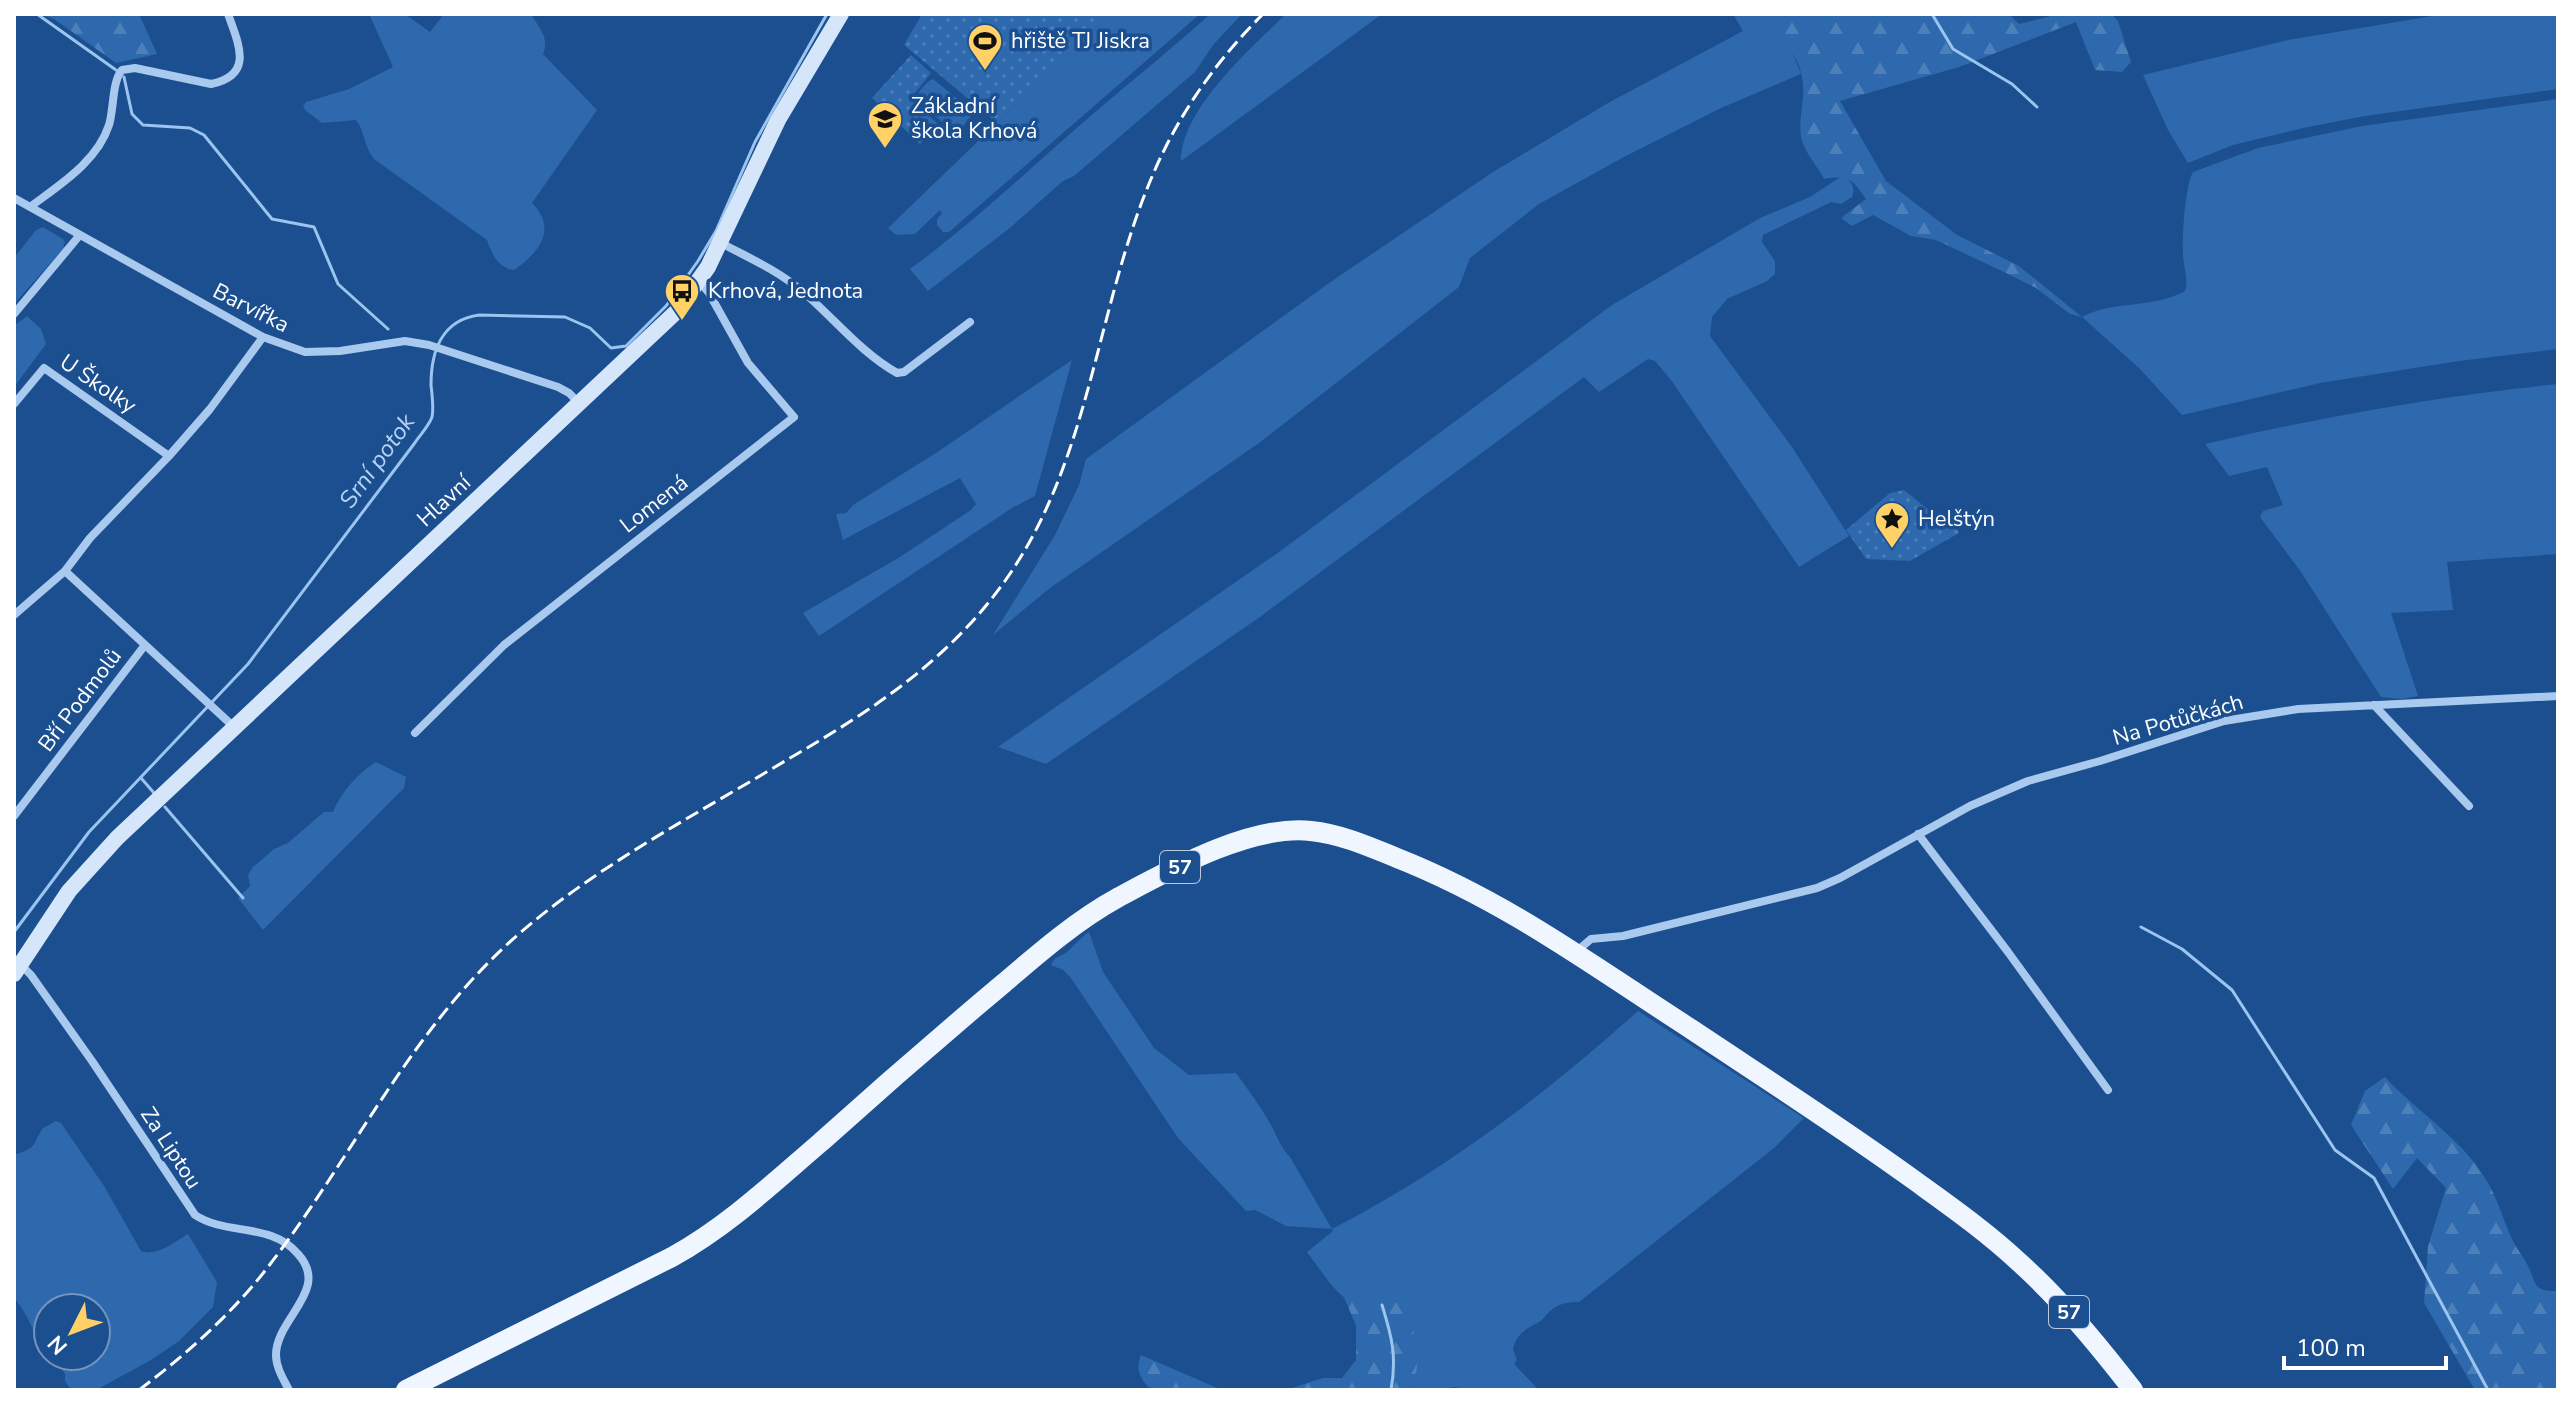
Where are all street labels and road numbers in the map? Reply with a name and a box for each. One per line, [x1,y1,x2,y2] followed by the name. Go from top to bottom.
[208,276,294,340] street label: Barvířka
[54,347,143,421] street label: U Školky
[410,467,479,534] street label: Hlavní
[614,468,694,540] street label: Lomená
[31,642,129,758] street label: Bří Podmolů
[2109,687,2247,753] street label: Na Potůčkách
[1160,851,1200,883] road number: 57
[133,1101,209,1195] street label: Za Liptou
[2049,1296,2089,1328] road number: 57

